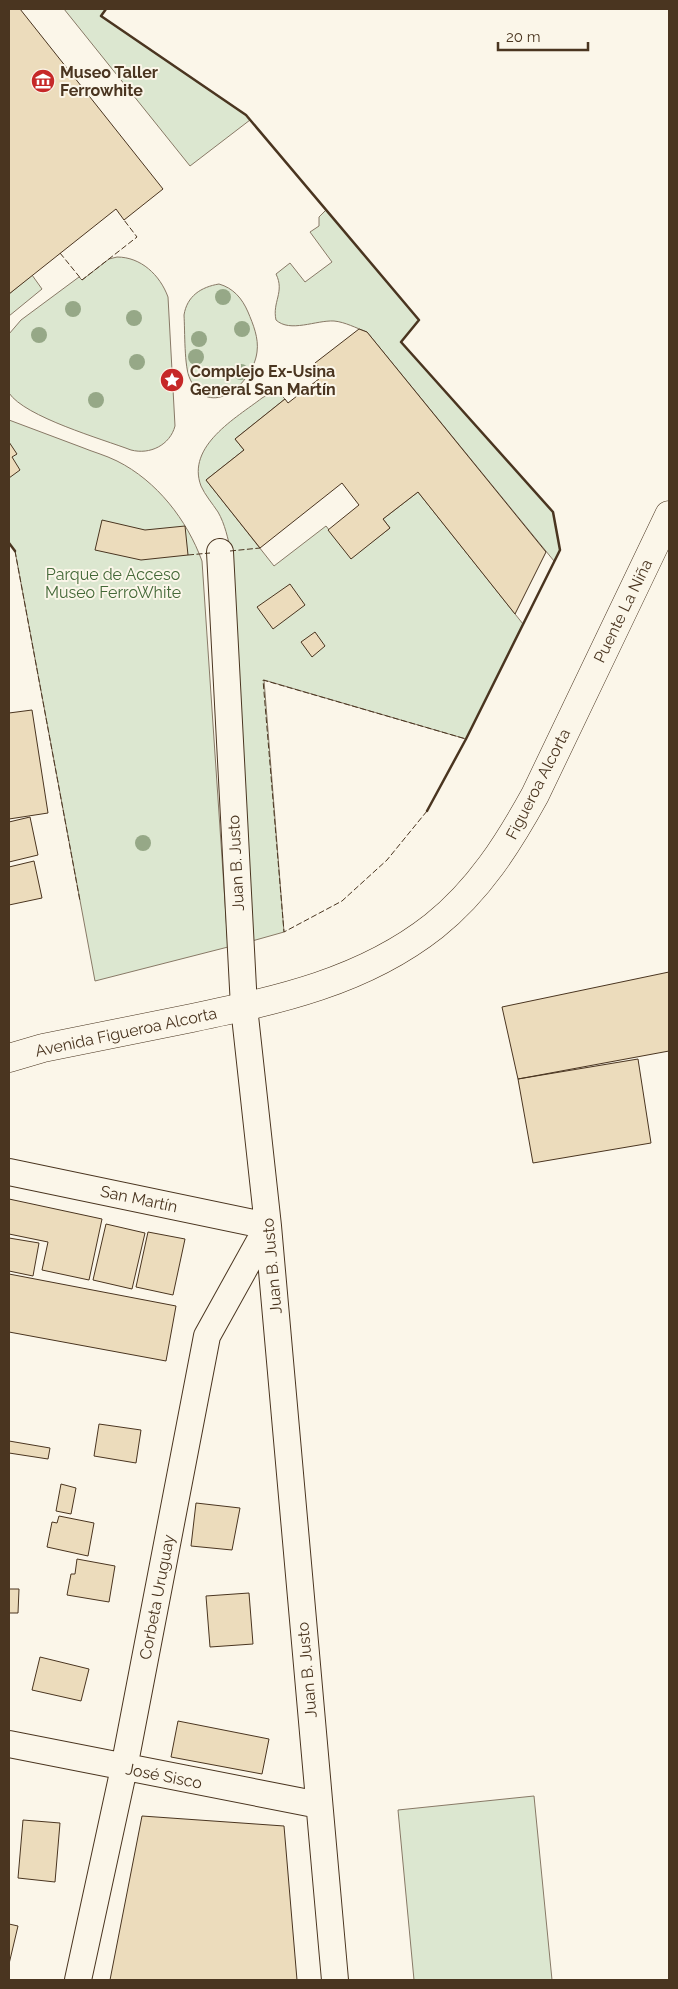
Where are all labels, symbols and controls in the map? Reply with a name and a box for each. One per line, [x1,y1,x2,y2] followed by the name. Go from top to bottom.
[498,20,588,52] scale bar
[506,28,541,46] text: 20 m
[60,63,158,100] place label: Museo Taller Ferrowhite
[30,68,56,94] museum icon: Museo Taller Ferrowhite
[190,362,336,399] place label: Complejo Ex-Usina General San Martín
[159,367,185,393] place icon: Complejo Ex-Usina General San Martín
[590,556,656,666] street label: Puente La Niña
[45,565,181,602] park label: Parque de Acceso Museo FerroWhite
[502,725,574,843] street label: Figueroa Alcorta
[224,814,248,912] street label: Juan B. Justo
[33,1003,219,1061] street label: Avenida Figueroa Alcorta
[99,1182,179,1216] street label: San Martín
[258,1217,286,1315] street label: Juan B. Justo
[136,1532,179,1661] street label: Corbeta Uruguay
[293,1621,321,1719] street label: Juan B. Justo
[124,1759,204,1793] street label: José Sisco

